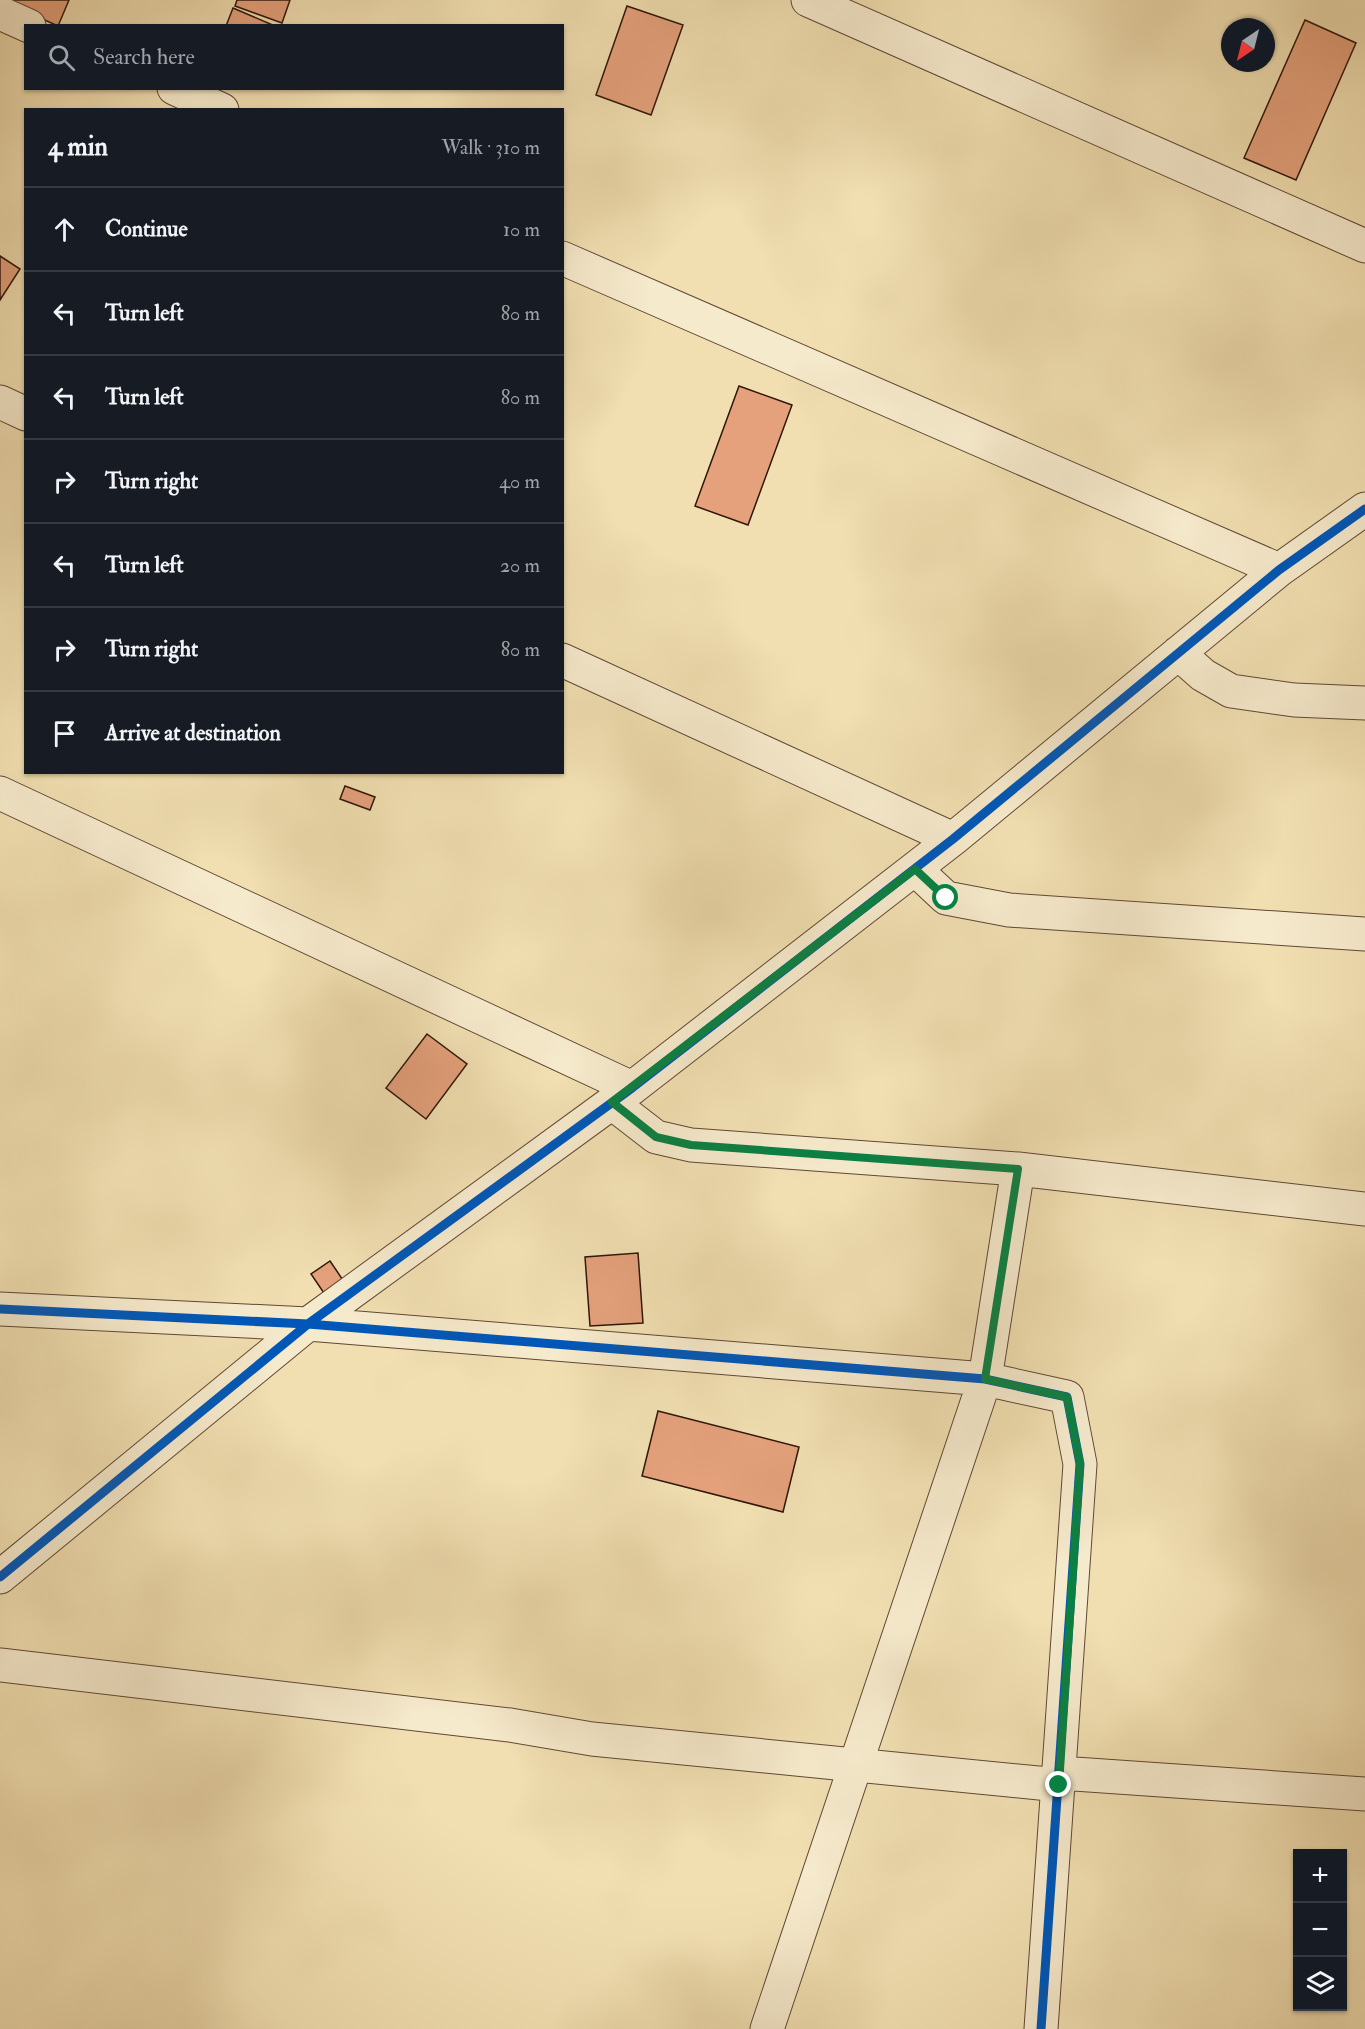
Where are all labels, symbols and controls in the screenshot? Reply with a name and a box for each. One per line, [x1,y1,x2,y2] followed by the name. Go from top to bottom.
[1221,18,1275,72] north arrow
[24,24,564,90] search box
[45,41,78,74] icon: search
[93,43,195,71] text: Search here
[48,131,108,163] text: 4 min
[441,135,540,160] text: Walk · 310 m
[48,213,81,246] icon: ahead
[105,215,188,243] text: Continue
[503,217,540,242] text: 10 m
[48,297,81,330] icon: left
[105,299,184,327] text: Turn left
[501,301,540,326] text: 80 m
[48,381,81,414] icon: left
[105,383,184,411] text: Turn left
[501,385,540,410] text: 80 m
[48,465,81,498] icon: right
[105,467,198,495] text: Turn right
[499,469,540,494] text: 40 m
[48,549,81,582] icon: left
[105,551,184,579] text: Turn left
[500,553,540,578] text: 20 m
[48,633,81,666] icon: right
[105,635,198,663] text: Turn right
[501,637,540,662] text: 80 m
[48,717,81,750] icon: arrive
[105,719,281,747] text: Arrive at destination
[932,884,958,910] route start
[1045,1771,1071,1797] route end
[1293,1849,1347,2011] map controls
[1293,1849,1347,1903] button: +
[1293,1903,1347,1957] button: −
[1293,1957,1347,2011] button: layers

